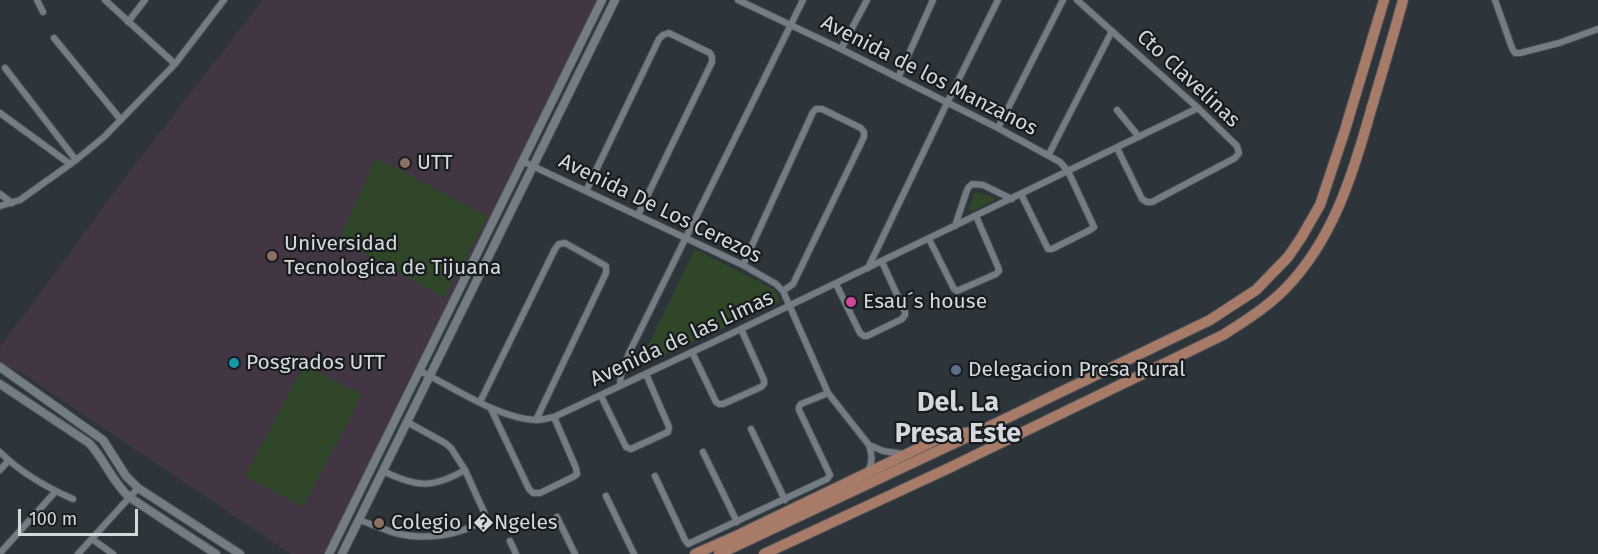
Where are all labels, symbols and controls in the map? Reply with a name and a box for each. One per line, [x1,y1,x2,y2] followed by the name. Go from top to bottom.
[817,10,1041,142] street label: Avenida de los Manzanos
[1131,25,1245,133] street label: Cto Clavelinas
[555,149,765,269] street label: Avenida De Los Cerezos
[417,150,453,176] place label: UTT
[398,156,412,170] marker: UTT
[284,231,501,281] place label: Universidad Tecnologica de Tijuana
[265,249,279,263] marker: Universidad Tecnologica de Tijuana
[586,286,778,392] street label: Avenida de las Limas
[863,289,987,315] place label: Esau´s house
[844,295,858,309] marker: Esau´s house
[246,350,385,376] place label: Posgrados UTT
[227,356,241,370] marker: Posgrados UTT
[968,357,1185,383] place label: Delegacion Presa Rural
[949,363,963,377] marker: Delegacion Presa Rural
[895,387,1021,450] district label: Del. La Presa Este
[21,497,141,535] scale bar
[29,508,77,530] text: 100 m
[391,510,558,536] place label: Colegio I�Ngeles
[372,516,386,530] marker: Colegio I�Ngeles

